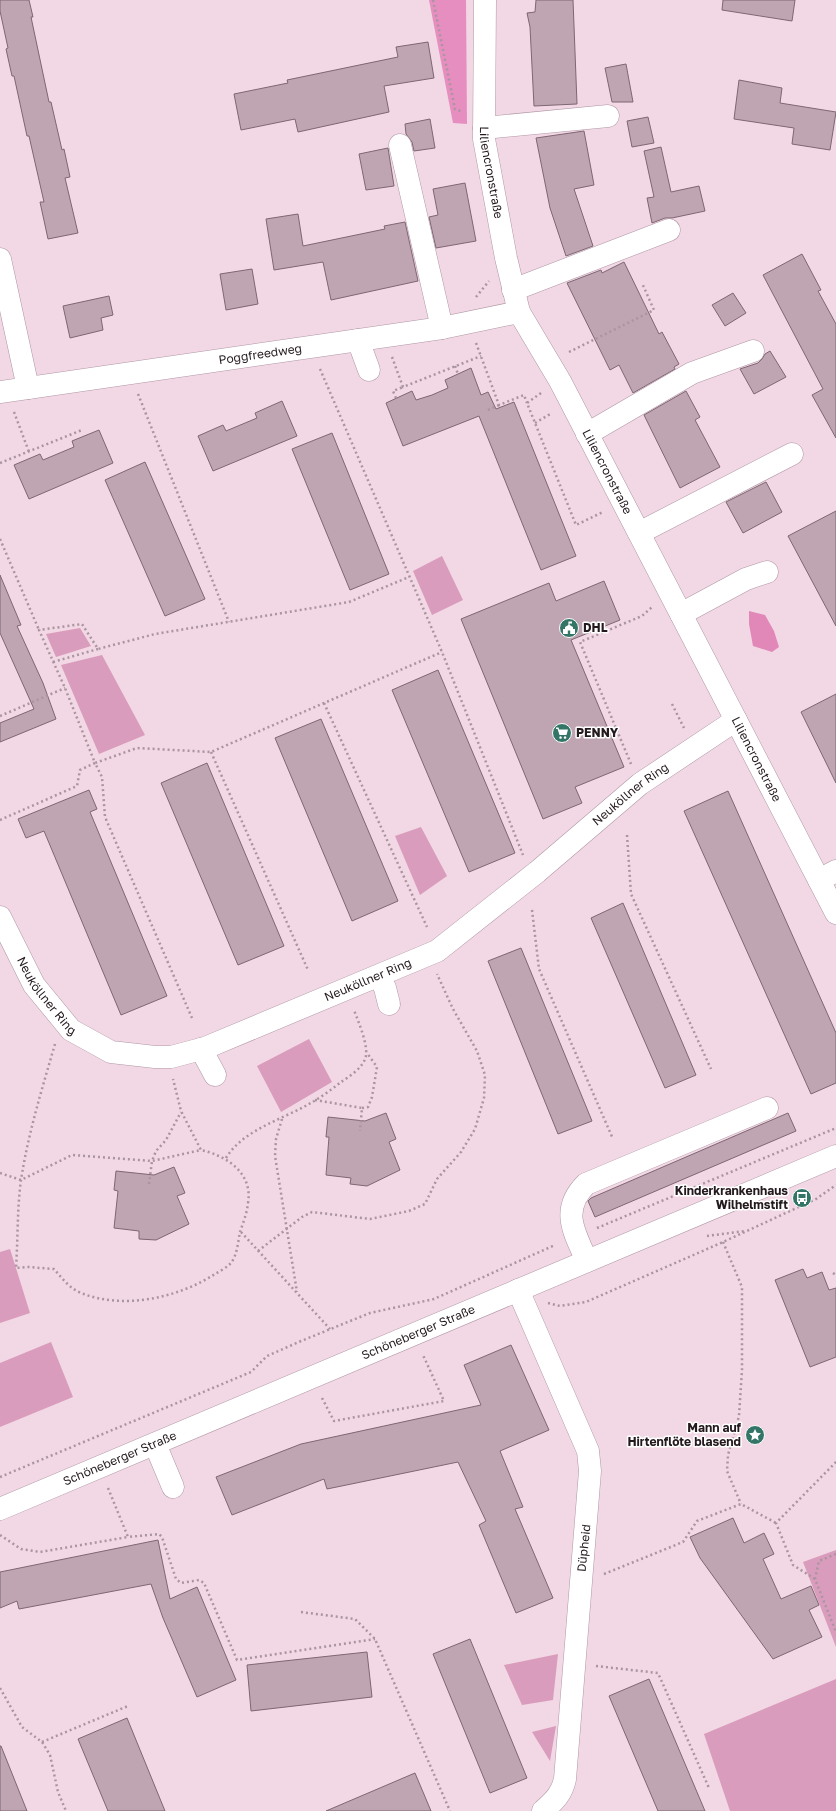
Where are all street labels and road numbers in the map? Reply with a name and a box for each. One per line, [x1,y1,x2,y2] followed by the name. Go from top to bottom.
[477,126,507,220] street label: Liliencronstraße
[218,340,303,367] street label: Poggfreedweg
[579,426,636,517] street label: Liliencronstraße
[728,714,785,804] street label: Liliencronstraße
[589,759,671,828] street label: Neuköllner Ring
[14,954,79,1038] street label: Neuköllner Ring
[322,955,414,1004] street label: Neuköllner Ring
[359,1301,477,1363] street label: Schöneberger Straße
[61,1427,179,1489] street label: Schöneberger Straße
[574,1523,593,1573] street label: Düpheid

